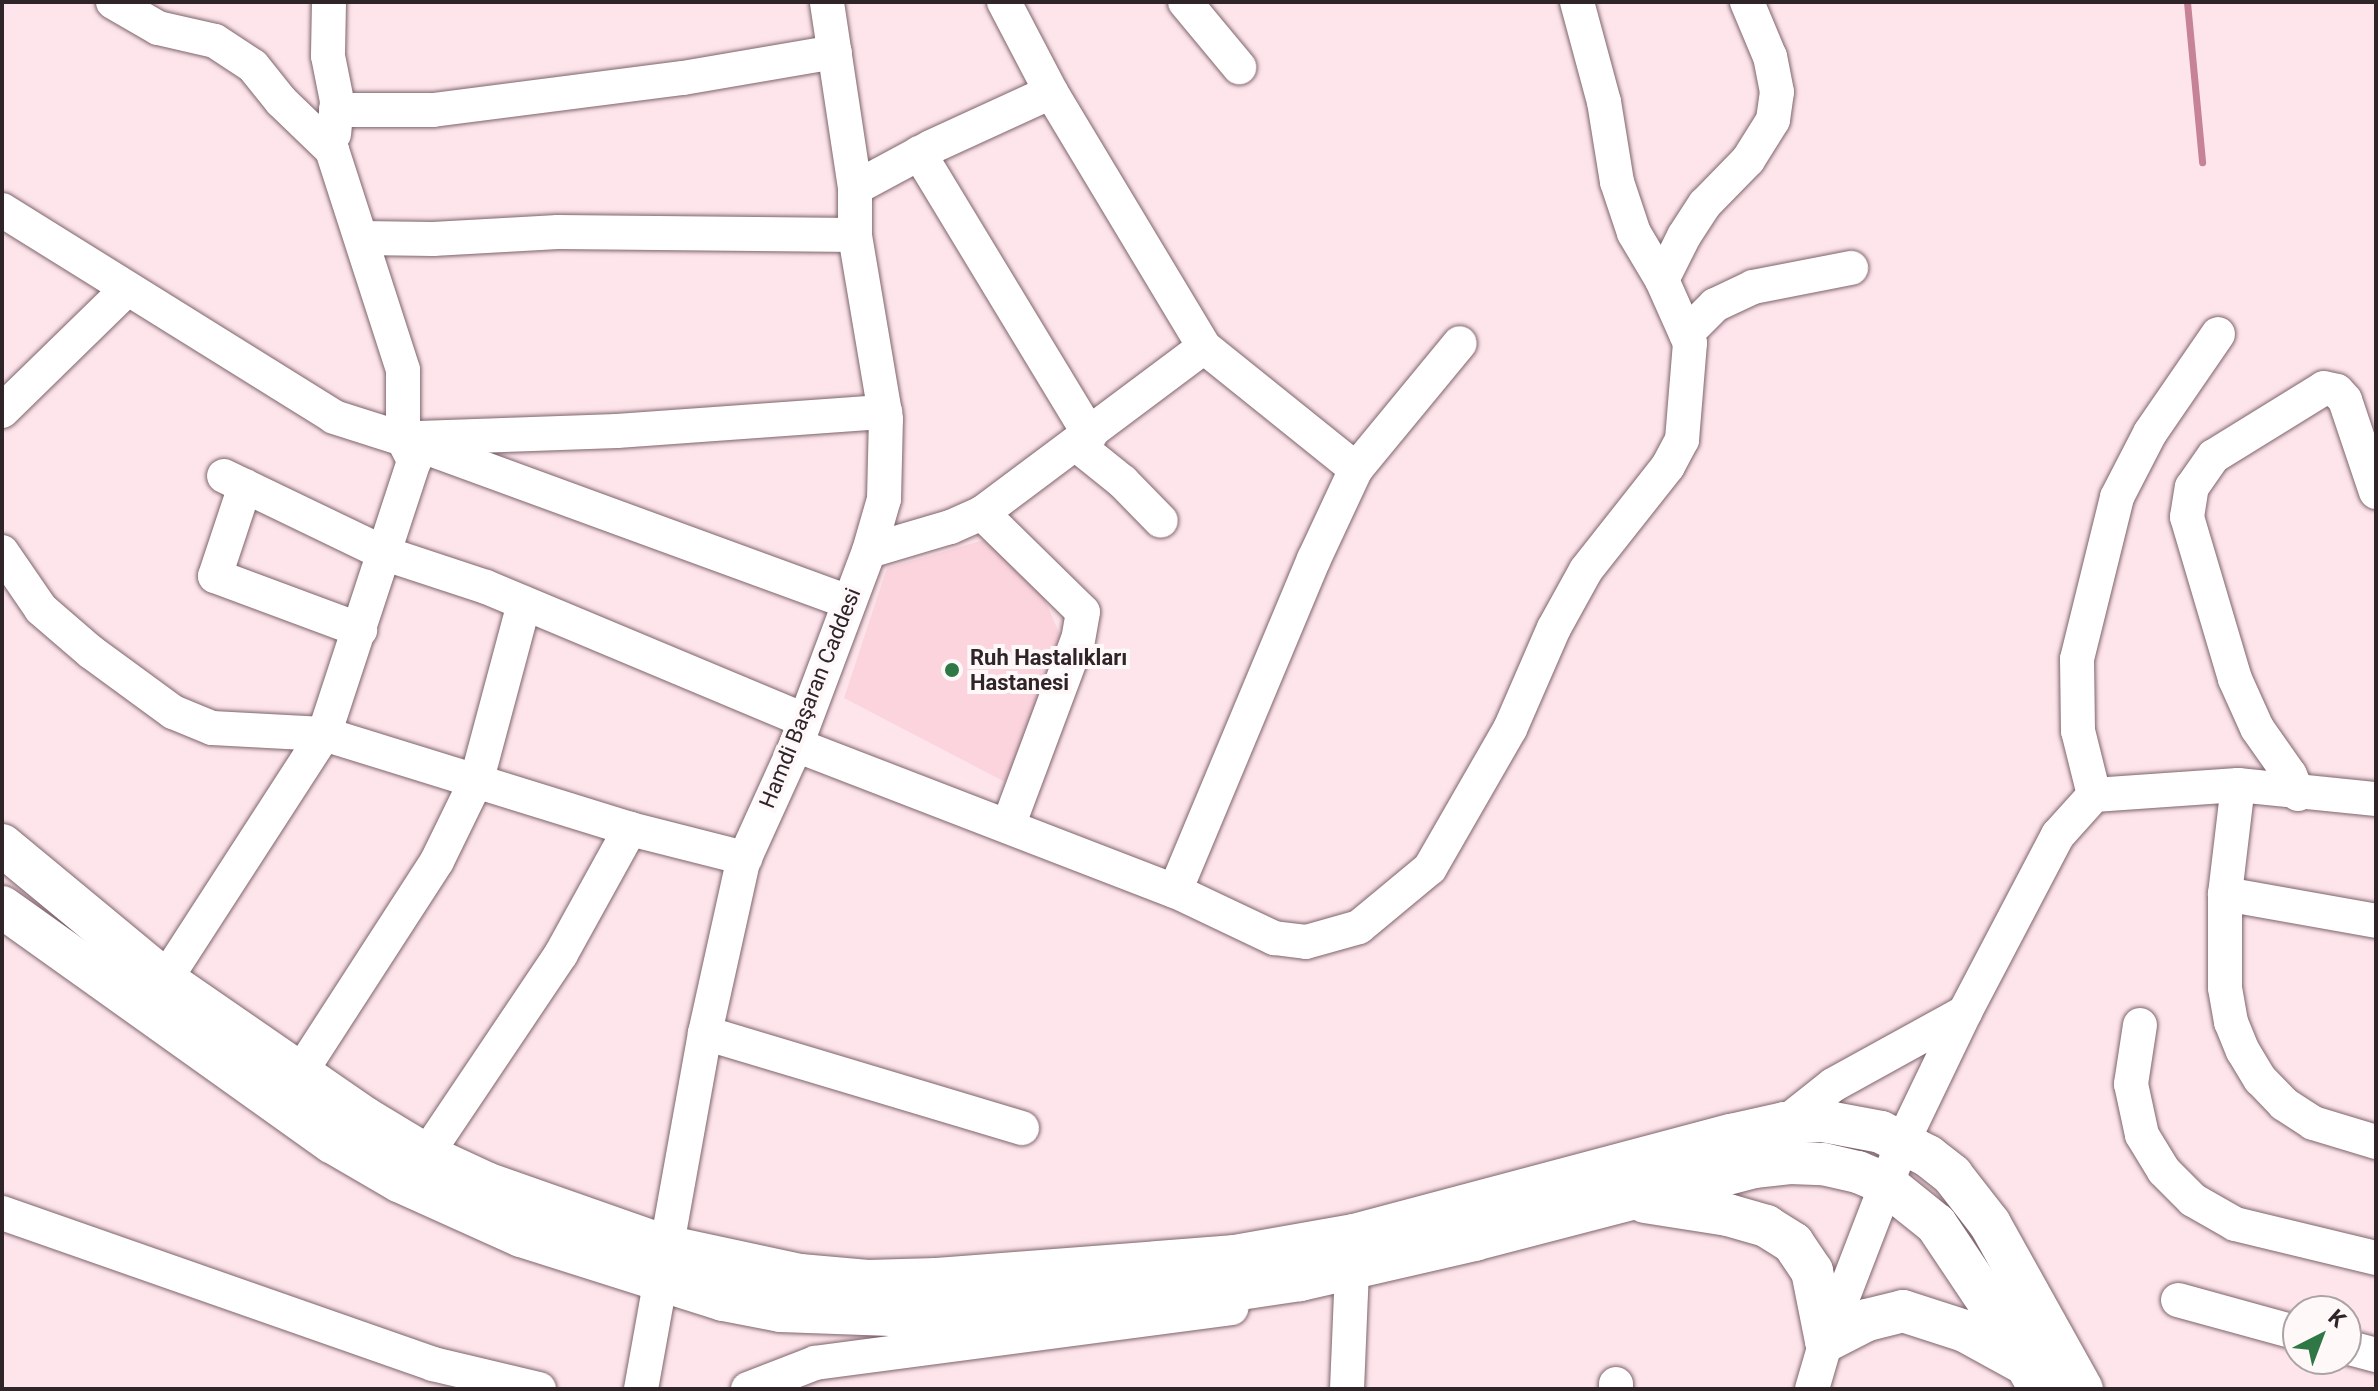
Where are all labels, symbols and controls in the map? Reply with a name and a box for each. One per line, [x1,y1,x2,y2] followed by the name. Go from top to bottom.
[754,584,866,812] street label: Hamdi Başaran Caddesi
[970,644,1127,696] place label: Ruh Hastalıkları Hastanesi
[941,659,963,681] marker: Ruh Hastalıkları Hastanesi
[2282,1295,2362,1375] north arrow
[2323,1304,2351,1332] text: K

